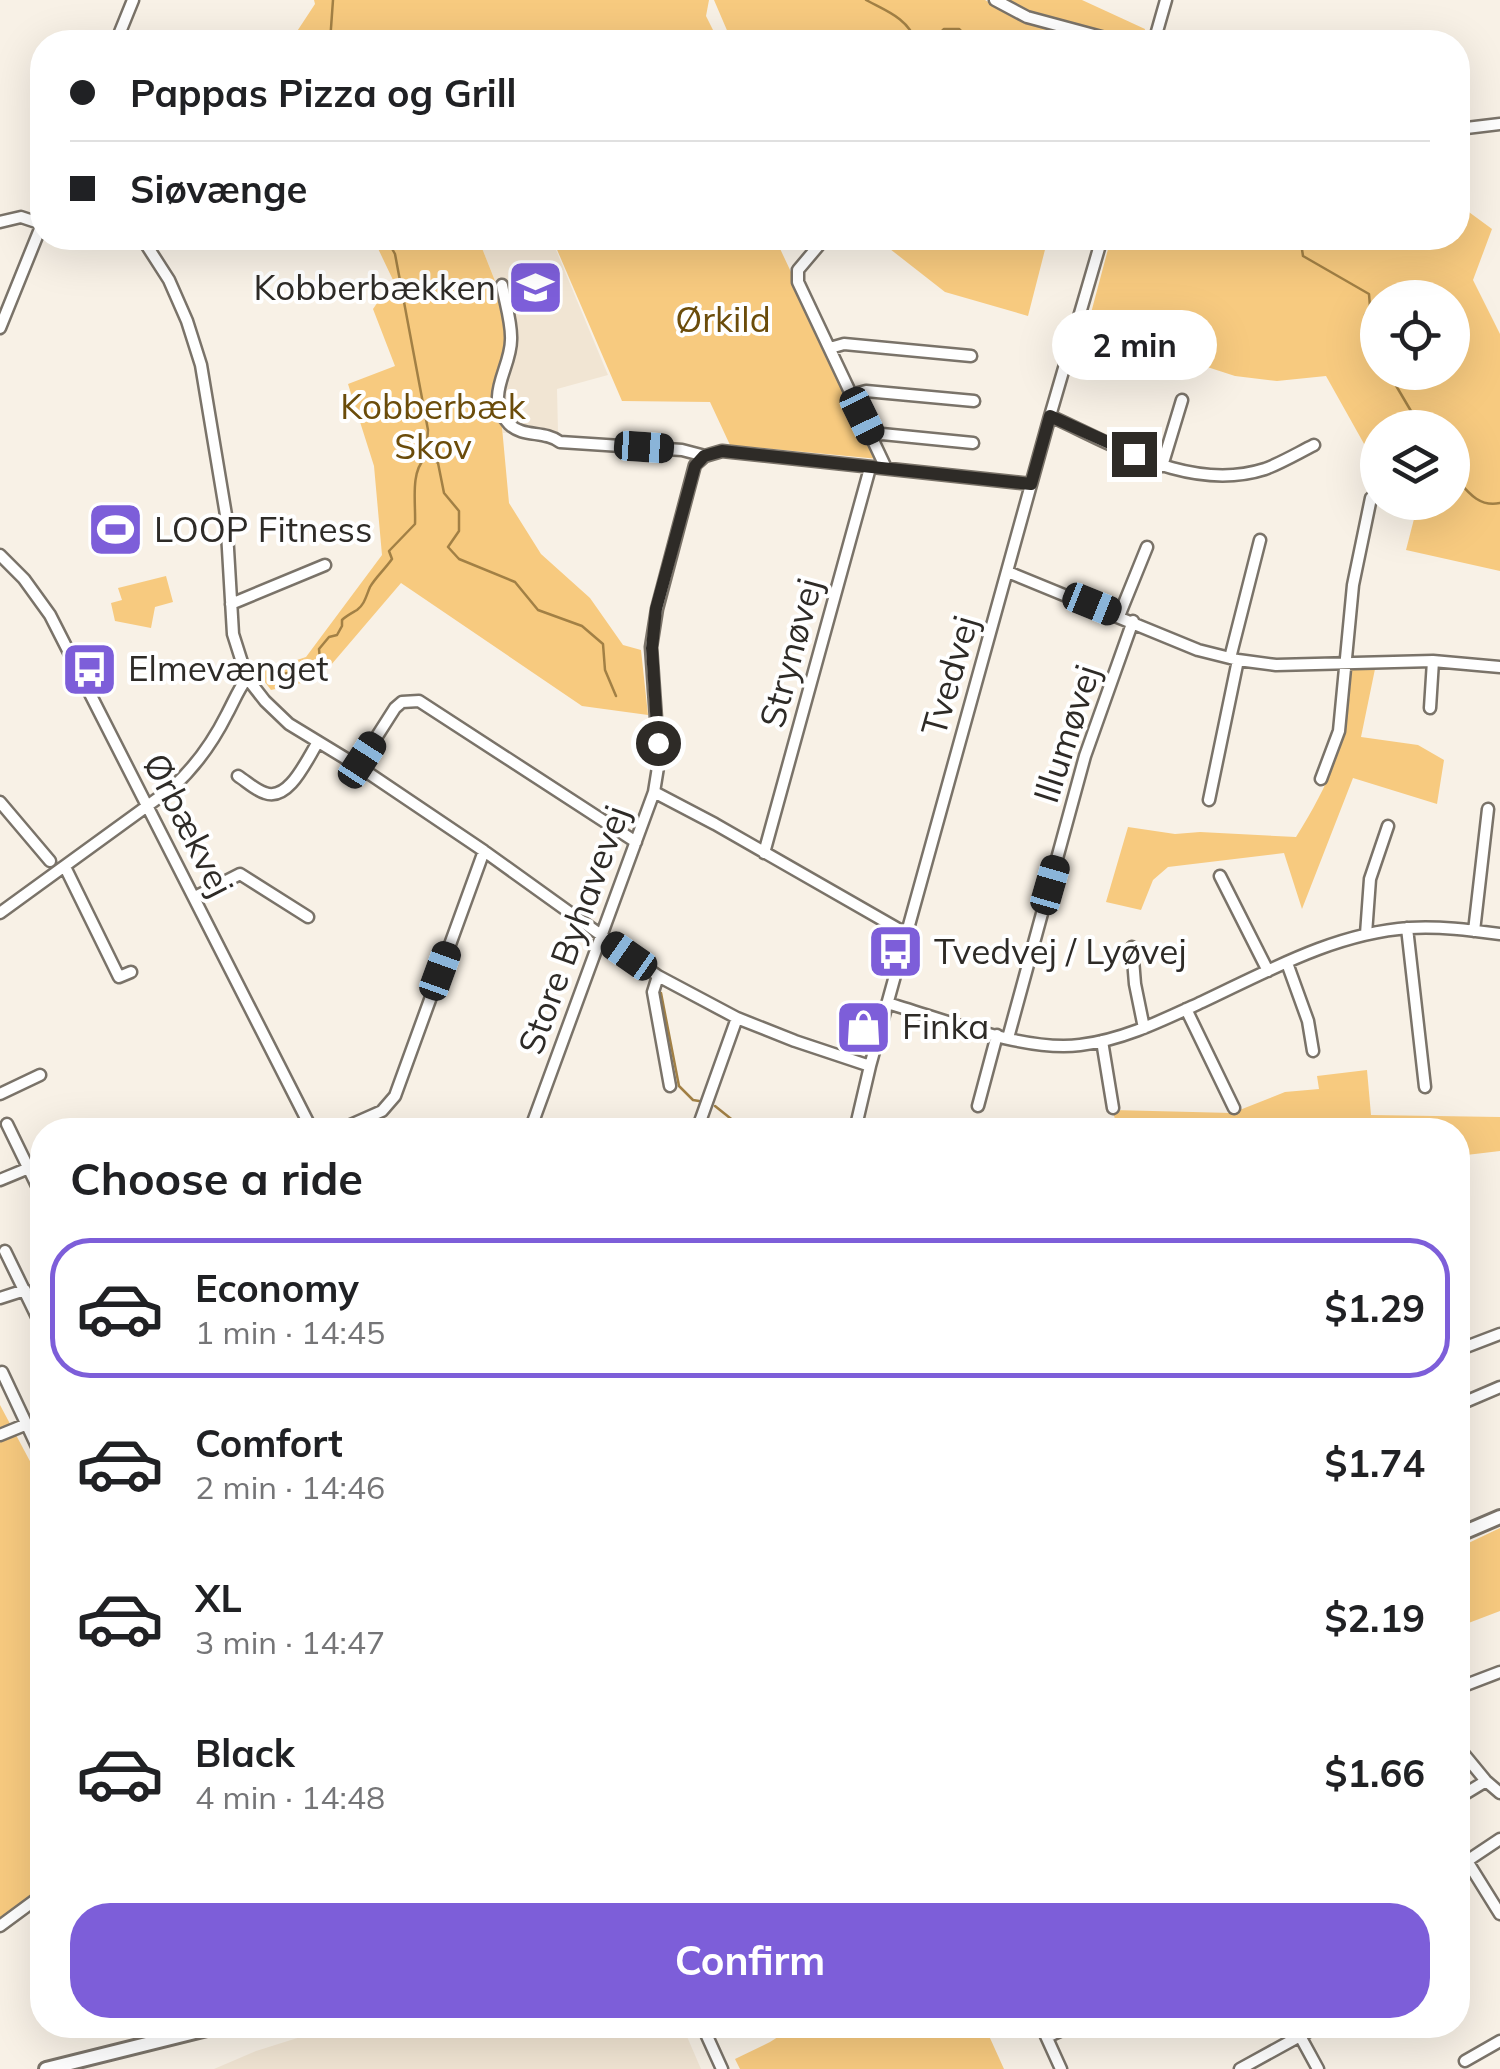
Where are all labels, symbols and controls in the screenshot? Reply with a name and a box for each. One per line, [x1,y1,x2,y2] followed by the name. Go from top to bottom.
[130,69,516,117] text: Pappas Pizza og Grill
[130,165,307,213] text: Siøvænge
[505,258,565,318] school or university icon: Kobberbækken
[253,265,496,309] place label: Kobberbækken
[1360,280,1470,520] map controls
[1360,280,1470,390] button: locate
[675,297,771,341] park label: Ørkild
[1052,309,1216,379] callout: 2 min
[1092,325,1177,365] text: 2 min
[835,382,889,450] car
[340,384,527,468] park label: Kobberbæk Skov
[1360,410,1470,520] button: layers
[613,430,675,464] car
[1112,432,1157,477] route end
[85,500,145,560] sports icon: LOOP Fitness
[154,507,372,551] place label: LOOP Fitness
[749,574,831,732] street label: Strynøvej
[1059,579,1125,629] car
[911,611,987,741] street label: Tvedvej
[59,639,119,699] bus stop icon: Elmevænget
[128,646,328,690] place label: Elmevænget
[1023,659,1109,808] street label: Illumøvej
[636,721,681,766] route start
[333,727,391,793] car
[134,746,244,903] street label: Ørbækvej
[508,799,638,1060] street label: Store Byhavevej
[1027,852,1073,918] car
[865,922,925,982] bus stop icon: Tvedvej / Lyøvej
[596,927,662,985] car
[934,929,1187,973] place label: Tvedvej / Lyøvej
[416,938,464,1004] car
[833,997,893,1057] shop icon: Finka
[902,1004,989,1048] place label: Finka
[70,1150,363,1206] text: Choose a ride
[75,1263,165,1353] icon: car
[195,1264,359,1312] text: Economy
[1324,1284,1425,1332] text: $1.29
[195,1312,385,1352] text: 1 min · 14:45
[75,1418,165,1508] icon: car
[195,1419,343,1467] text: Comfort
[1324,1439,1425,1487] text: $1.74
[195,1467,385,1507] text: 2 min · 14:46
[75,1573,165,1663] icon: car
[195,1574,242,1622] text: XL
[1324,1594,1425,1642] text: $2.19
[195,1622,385,1662] text: 3 min · 14:47
[75,1728,165,1818] icon: car
[195,1729,295,1777] text: Black
[1324,1749,1425,1797] text: $1.66
[195,1777,385,1817] text: 4 min · 14:48
[70,1903,1430,2018] button: Confirm

